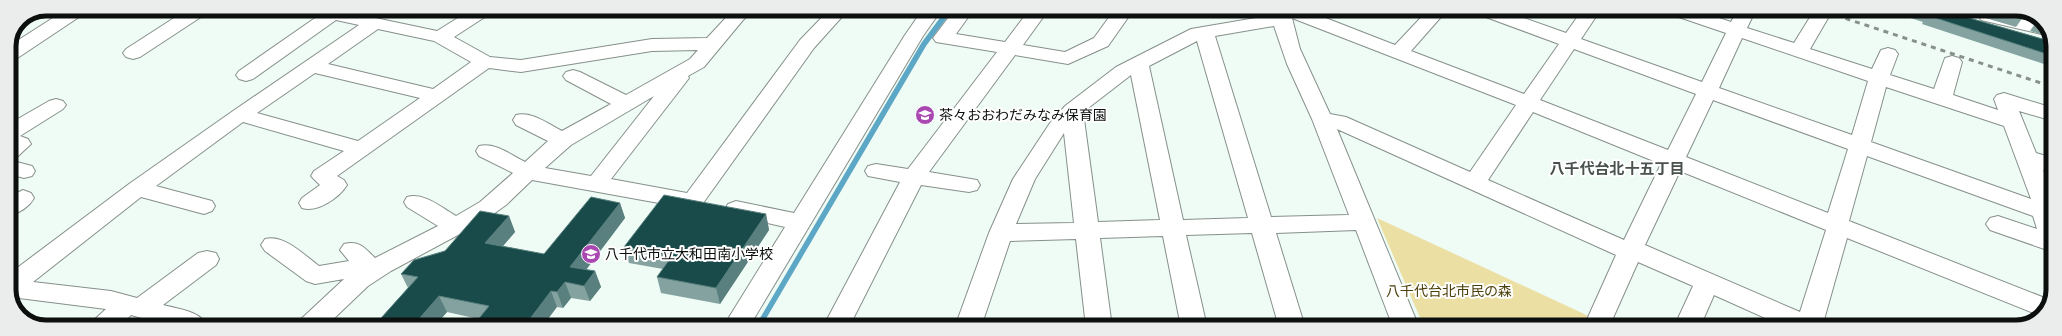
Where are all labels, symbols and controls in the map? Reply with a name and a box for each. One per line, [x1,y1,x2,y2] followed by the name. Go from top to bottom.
[914,104,936,126] school or university icon: 茶々おおわだみなみ保育園
[939,107,1107,123] place label: 茶々おおわだみなみ保育園
[1549,160,1685,177] district label: 八千代台北十五丁目
[580,243,602,265] school or university icon: 八千代市立大和田南小学校
[605,246,773,262] place label: 八千代市立大和田南小学校
[1386,283,1512,299] park label: 八千代台北市民の森

